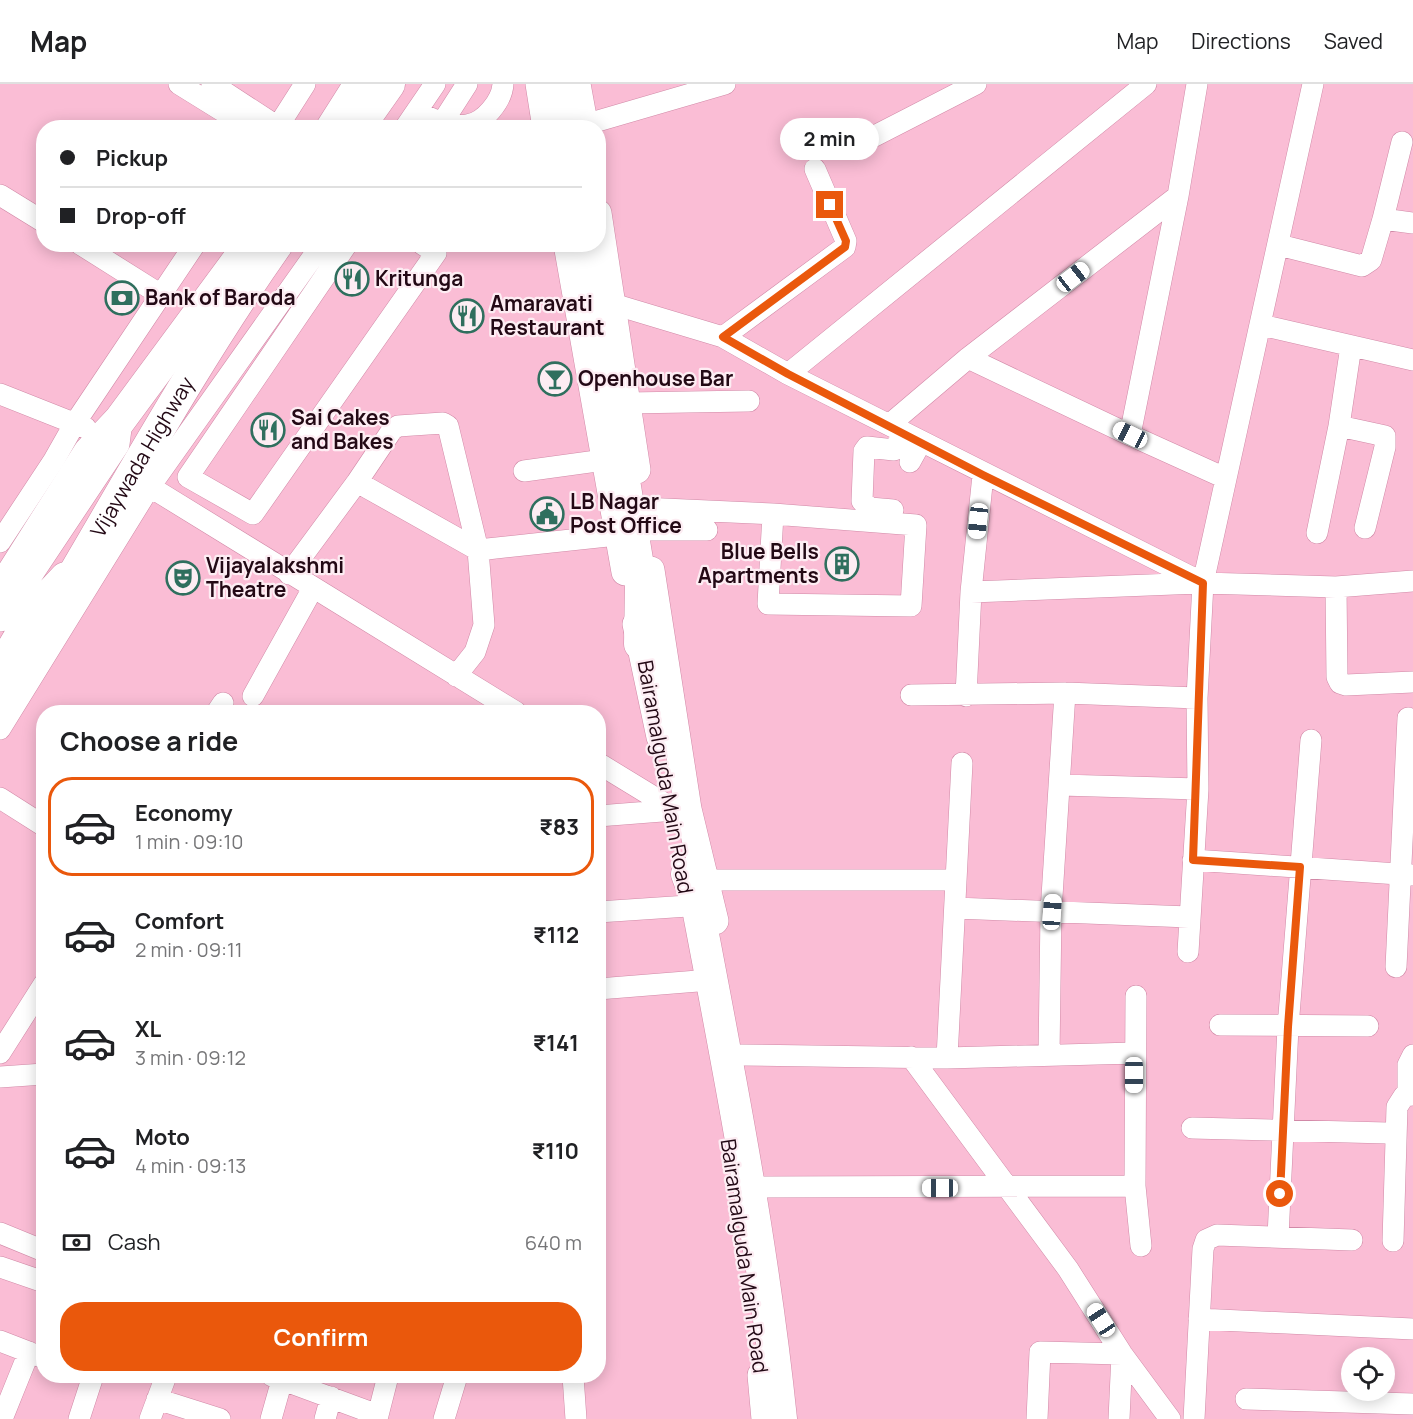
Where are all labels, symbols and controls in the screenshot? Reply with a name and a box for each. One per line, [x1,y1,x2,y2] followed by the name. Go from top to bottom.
[30,22,87,60] text: Map
[1117,27,1158,55] text: Map
[1191,27,1291,55] text: Directions
[1324,27,1383,55] text: Saved
[780,118,880,160] callout: 2 min
[803,125,856,152] text: 2 min
[96,143,168,173] text: Pickup
[816,191,843,218] route end
[96,201,186,231] text: Drop-off
[1053,259,1093,295] car
[334,261,370,297] restaurant icon: Kritunga
[375,264,463,292] place label: Kritunga
[104,280,140,316] bank icon: Bank of Baroda
[145,283,296,311] place label: Bank of Baroda
[490,289,605,341] place label: Amaravati Restaurant
[449,298,485,334] restaurant icon: Amaravati Restaurant
[537,361,573,397] bar icon: Openhouse Bar
[578,364,733,392] place label: Openhouse Bar
[84,371,200,542] street label: Vijaywada Highway
[291,403,394,455] place label: Sai Cakes and Bakes
[250,412,286,448] restaurant icon: Sai Cakes and Bakes
[1110,419,1150,451] car
[570,487,682,539] place label: LB Nagar Post Office
[529,496,565,532] public building icon: LB Nagar Post Office
[967,502,989,540] car
[698,537,819,589] place label: Blue Bells Apartments
[824,546,860,582] building icon: Blue Bells Apartments
[206,551,344,603] place label: Vijayalakshmi Theatre
[165,560,201,596] theatre icon: Vijayalakshmi Theatre
[632,658,700,896] street label: Bairamalguda Main Road
[60,722,238,759] text: Choose a ride
[135,798,233,828] text: Economy
[63,800,117,854] icon: car
[539,812,579,842] text: ₹83
[135,828,243,855] text: 1 min · 09:10
[1042,893,1062,931] car
[135,906,224,936] text: Comfort
[63,908,117,962] icon: car
[533,920,579,950] text: ₹112
[135,936,243,963] text: 2 min · 09:11
[135,1014,161,1044] text: XL
[63,1016,117,1070] icon: car
[533,1028,579,1058] text: ₹141
[135,1044,246,1071] text: 3 min · 09:12
[1125,1057,1143,1093] car
[135,1122,190,1152] text: Moto
[63,1124,117,1178] icon: car
[532,1136,579,1166] text: ₹110
[715,1137,775,1375] street label: Bairamalguda Main Road
[135,1152,246,1179] text: 4 min · 09:13
[922,1179,958,1197] car
[1266,1180,1293,1207] route start
[60,1226,93,1259] icon: cash
[108,1227,161,1257] text: Cash
[525,1229,582,1256] text: 640 m
[1084,1300,1118,1340] car
[60,1302,582,1371] button: Confirm
[1341,1347,1395,1401] map controls
[1341,1347,1395,1401] button: locate

